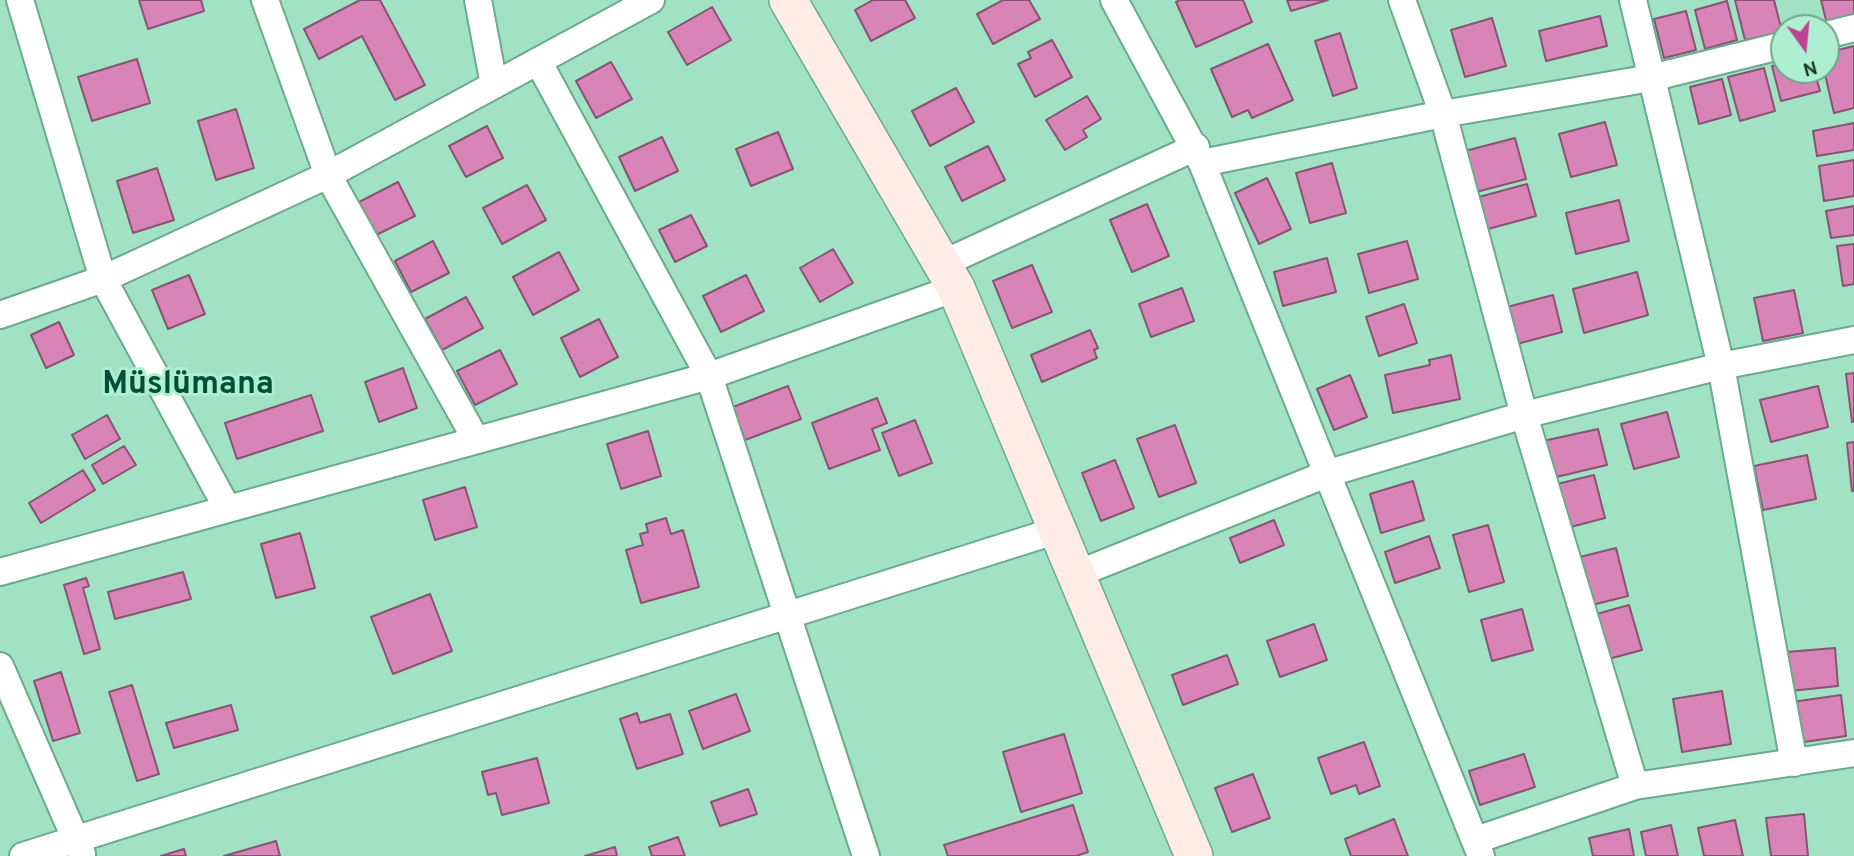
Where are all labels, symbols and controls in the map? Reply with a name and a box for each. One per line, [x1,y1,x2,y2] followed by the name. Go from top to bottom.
[1770,14,1840,84] north arrow
[1800,54,1820,81] text: N
[102,368,274,406] district label: Müslümana

